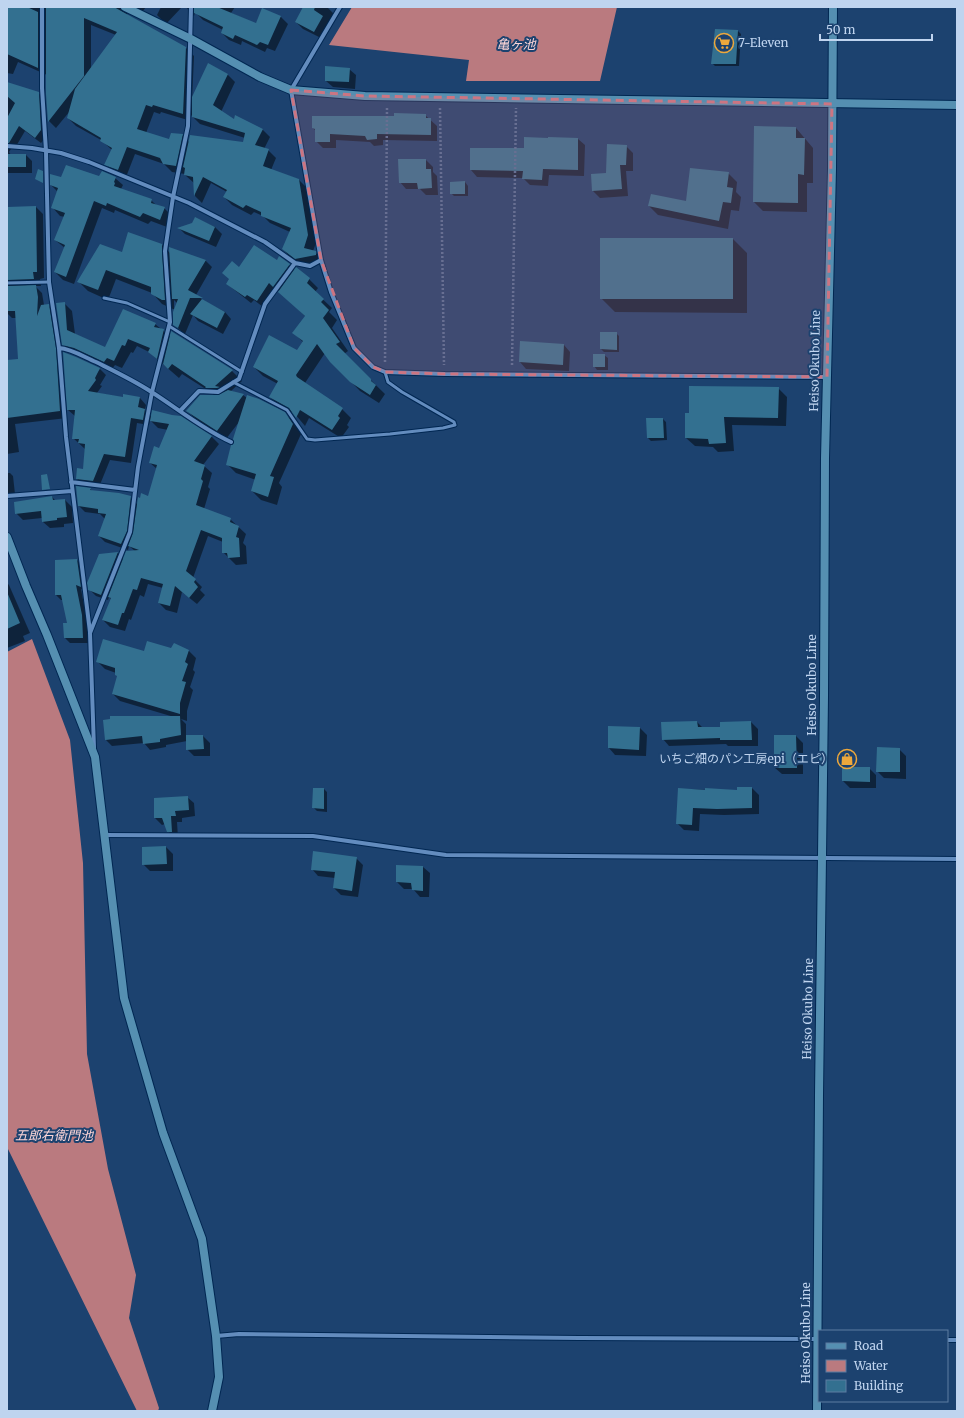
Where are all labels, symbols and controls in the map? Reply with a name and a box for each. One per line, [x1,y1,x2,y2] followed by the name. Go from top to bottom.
[820,16,932,42] scale bar
[826,22,855,37] text: 50 m
[713,32,735,54] supermarket icon: 7-Eleven
[738,35,788,50] place label: 7-Eleven
[496,36,537,53] water label: 亀ヶ池
[806,310,823,412] street label: Heiso Okubo Line
[804,634,819,736] street label: Heiso Okubo Line
[836,748,858,770] shop icon: いちご畑のパン工房epi（エピ）
[659,751,833,766] place label: いちご畑のパン工房epi（エピ）
[799,958,816,1060] street label: Heiso Okubo Line
[15,1127,95,1144] water label: 五郎右衛門池
[798,1282,813,1384] street label: Heiso Okubo Line
[818,1330,948,1402] legend
[854,1338,883,1353] text: Road
[853,1358,889,1373] text: Water
[854,1378,904,1393] text: Building

